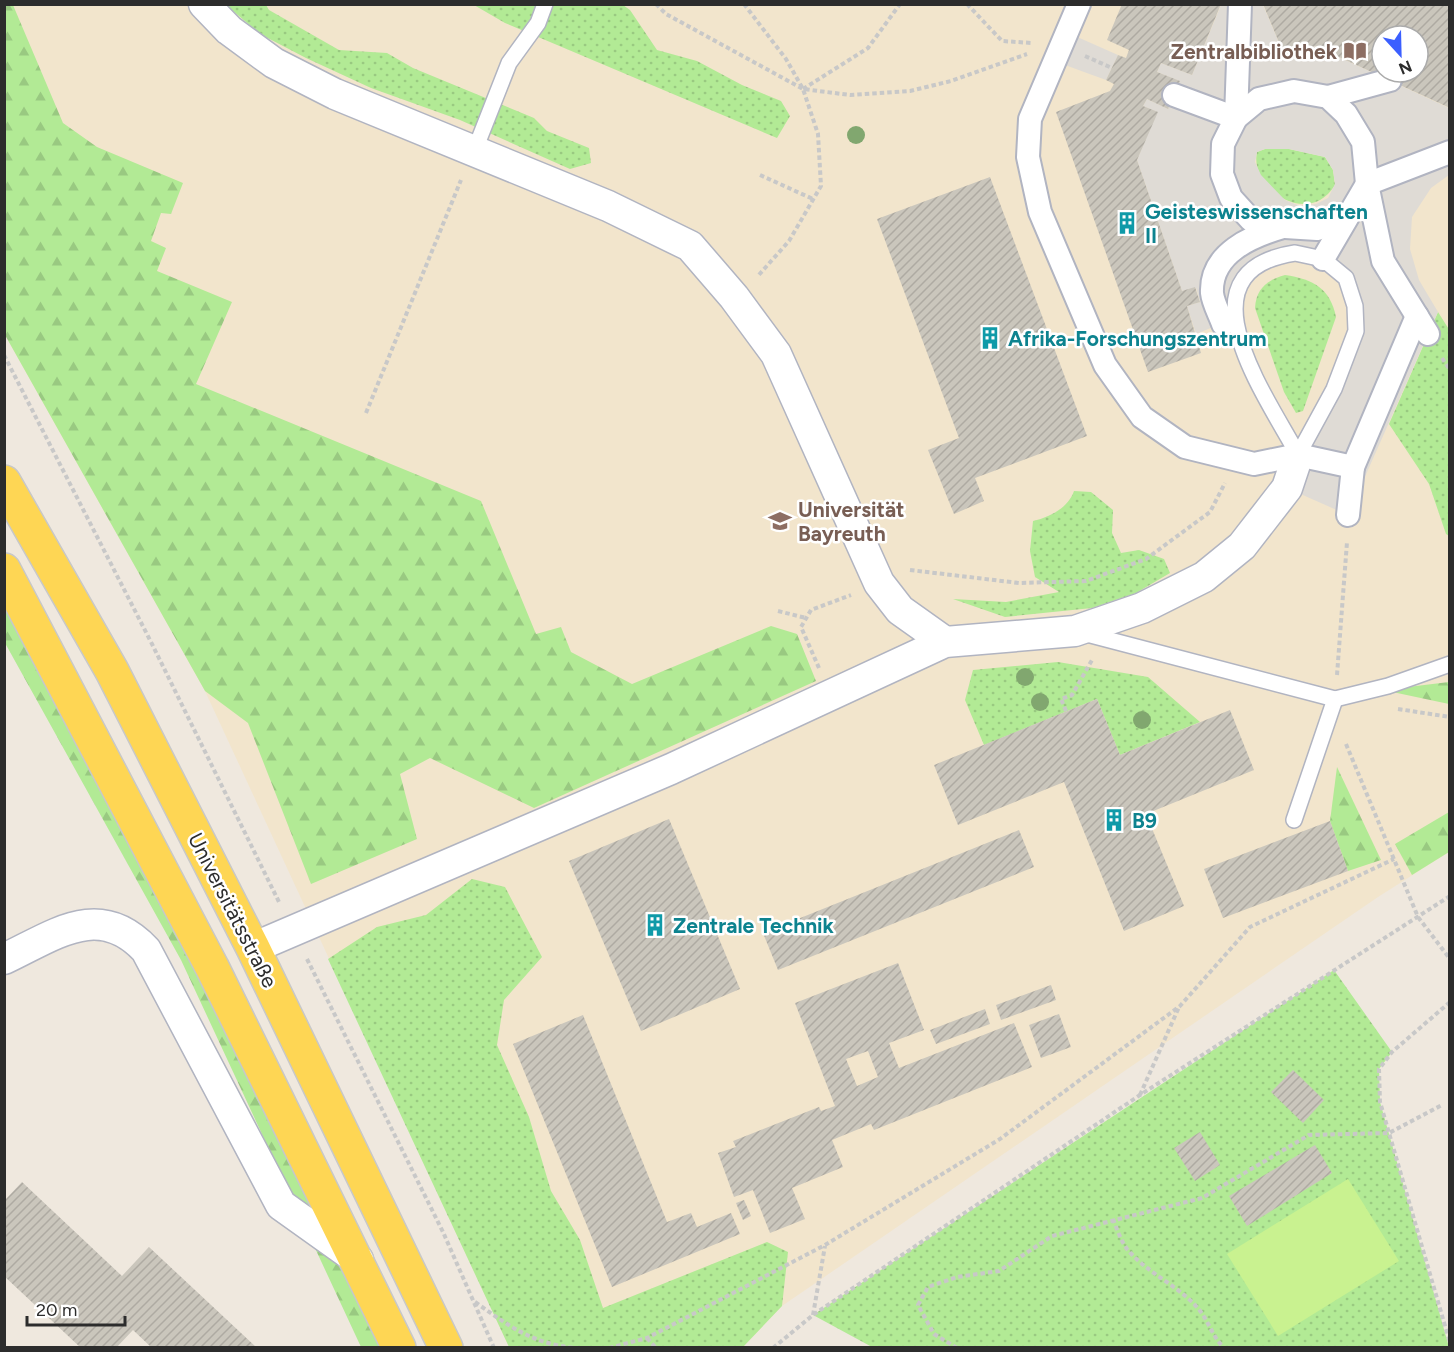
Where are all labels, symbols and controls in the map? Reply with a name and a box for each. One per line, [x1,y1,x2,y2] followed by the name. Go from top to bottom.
[1370,24,1430,84] north arrow
[1342,38,1368,64] library icon: Zentralbibliothek
[1171,39,1338,64] place label: Zentralbibliothek
[1396,56,1415,79] text: N
[1145,199,1368,248] place label: Geisteswissenschaften II
[1114,210,1140,236] building icon: Geisteswissenschaften II
[977,325,1003,351] building icon: Afrika-Forschungszentrum
[1008,326,1267,351] place label: Afrika-Forschungszentrum
[798,497,904,546] place label: Universität Bayreuth
[767,508,793,534] school or university icon: Universität Bayreuth
[1101,807,1127,833] building icon: B9
[1132,808,1157,833] place label: B9
[183,828,283,992] street label: Universitätsstraße
[642,912,668,938] building icon: Zentrale Technik
[673,913,835,938] place label: Zentrale Technik
[27,1289,124,1327] scale bar
[36,1299,77,1321] text: 20 m

